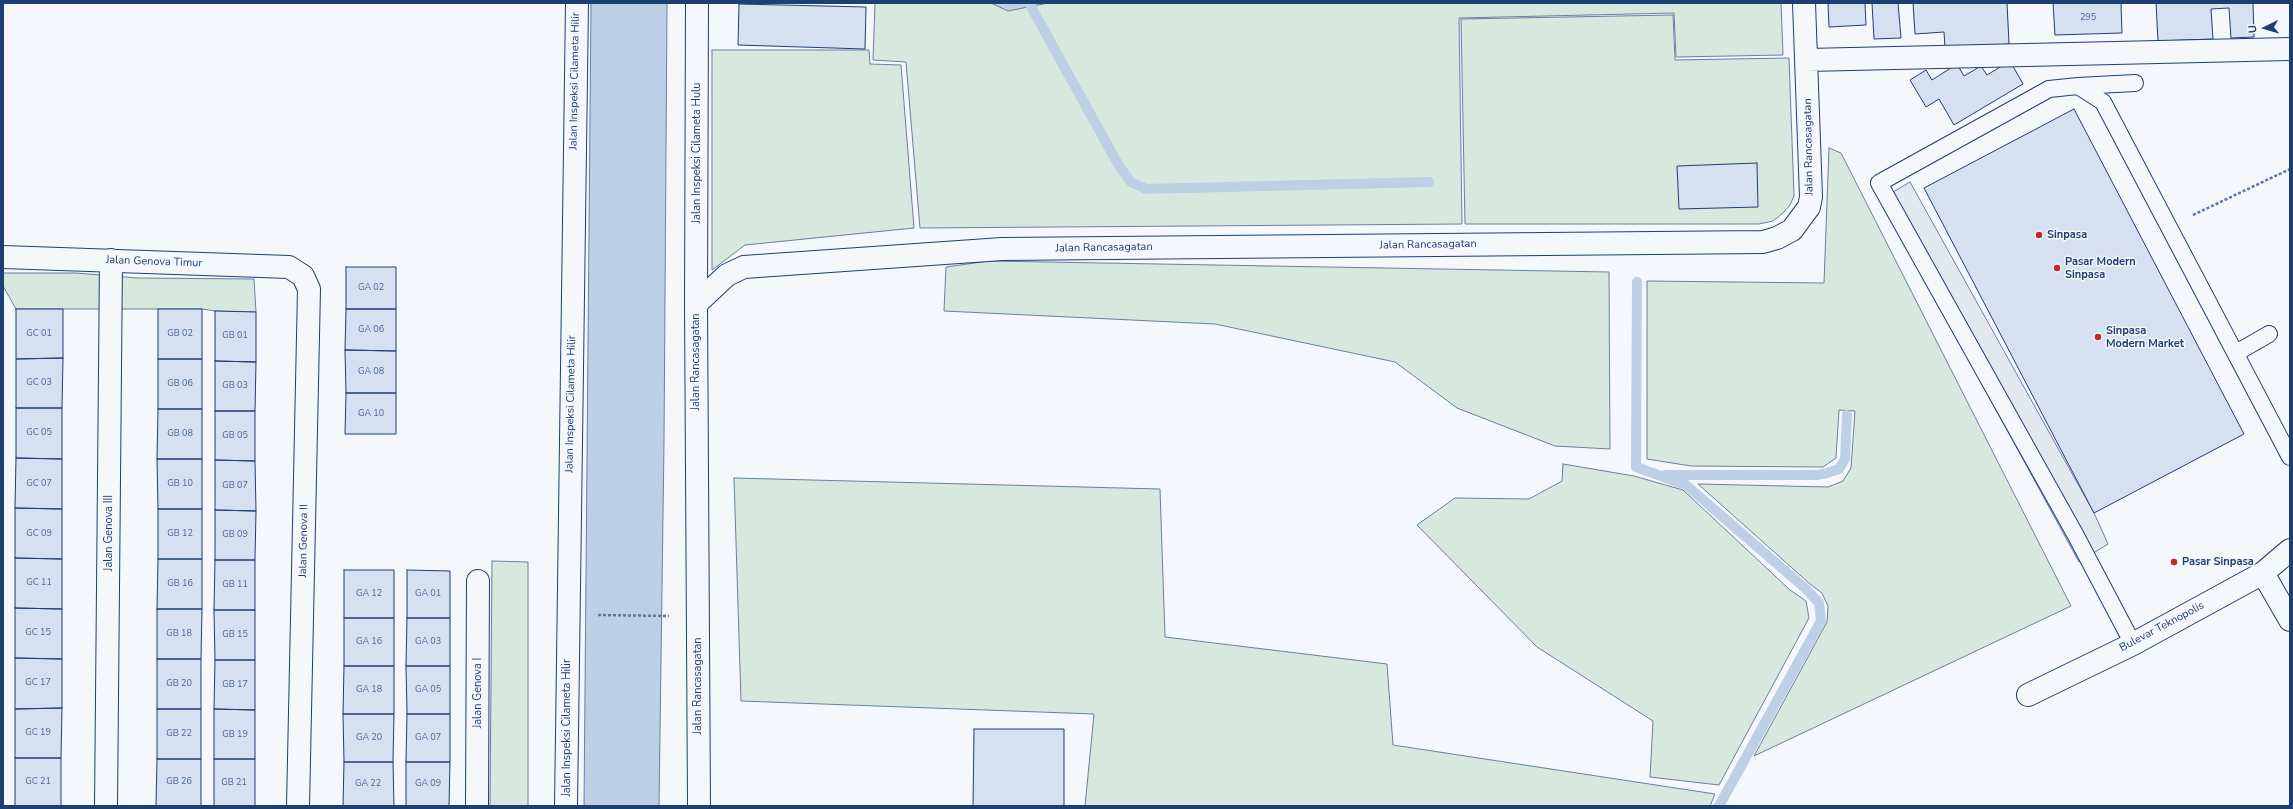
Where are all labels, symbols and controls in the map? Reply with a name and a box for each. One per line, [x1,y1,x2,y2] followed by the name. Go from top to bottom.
[2245,8,2285,48] north arrow
[567,12,583,150] street label: Jalan Inspeksi Cilameta Hilir
[2080,13,2096,23] house number: 295
[2245,24,2260,34] text: U
[690,82,704,224] street label: Jalan Inspeksi Cilameta Hulu
[1802,98,1816,196] street label: Jalan Rancasagatan
[2047,228,2087,242] place label: Sinpasa
[2034,230,2044,240] marker: Sinpasa
[1379,238,1477,252] street label: Jalan Rancasagatan
[1055,241,1153,255] street label: Jalan Rancasagatan
[106,254,202,270] street label: Jalan Genova Timur
[2065,255,2136,281] place label: Pasar Modern Sinpasa
[2052,263,2062,273] marker: Pasar Modern Sinpasa
[358,283,384,293] house number: GA 02
[689,313,703,411] street label: Jalan Rancasagatan
[2106,324,2184,350] place label: Sinpasa Modern Market
[358,325,384,335] house number: GA 06
[26,329,52,339] house number: GC 01
[167,329,193,339] house number: GB 02
[222,331,248,341] house number: GB 01
[2093,332,2103,342] marker: Sinpasa Modern Market
[563,335,579,473] street label: Jalan Inspeksi Cilameta Hilir
[358,367,384,377] house number: GA 08
[26,378,52,388] house number: GC 03
[167,379,193,389] house number: GB 06
[222,381,248,391] house number: GB 03
[358,409,384,419] house number: GA 10
[26,428,52,438] house number: GC 05
[167,429,193,439] house number: GB 08
[222,431,248,441] house number: GB 05
[26,479,52,489] house number: GC 07
[167,479,193,489] house number: GB 10
[222,481,248,491] house number: GB 07
[102,495,116,571] street label: Jalan Genova III
[297,504,311,578] street label: Jalan Genova II
[26,529,52,539] house number: GC 09
[167,529,193,539] house number: GB 12
[222,530,248,540] house number: GB 09
[2182,555,2254,569] place label: Pasar Sinpasa
[2169,557,2179,567] marker: Pasar Sinpasa
[26,578,52,588] house number: GC 11
[167,579,193,589] house number: GB 16
[222,580,248,590] house number: GB 11
[356,589,382,599] house number: GA 12
[415,589,441,599] house number: GA 01
[2117,599,2207,655] street label: Bulevar Teknopolis
[25,628,51,638] house number: GC 15
[166,629,192,639] house number: GB 18
[222,630,248,640] house number: GB 15
[356,637,382,647] house number: GA 16
[415,637,441,647] house number: GA 03
[691,637,705,735] street label: Jalan Rancasagatan
[471,658,485,728] street label: Jalan Genova I
[560,659,574,797] street label: Jalan Inspeksi Cilameta Hilir
[25,678,51,688] house number: GC 17
[166,679,192,689] house number: GB 20
[222,680,248,690] house number: GB 17
[356,685,382,695] house number: GA 18
[415,685,441,695] house number: GA 05
[25,728,51,738] house number: GC 19
[166,729,192,739] house number: GB 22
[222,730,248,740] house number: GB 19
[356,733,382,743] house number: GA 20
[415,733,441,743] house number: GA 07
[25,777,51,787] house number: GC 21
[166,777,192,787] house number: GB 26
[221,778,247,788] house number: GB 21
[355,779,381,789] house number: GA 22
[415,779,441,789] house number: GA 09

